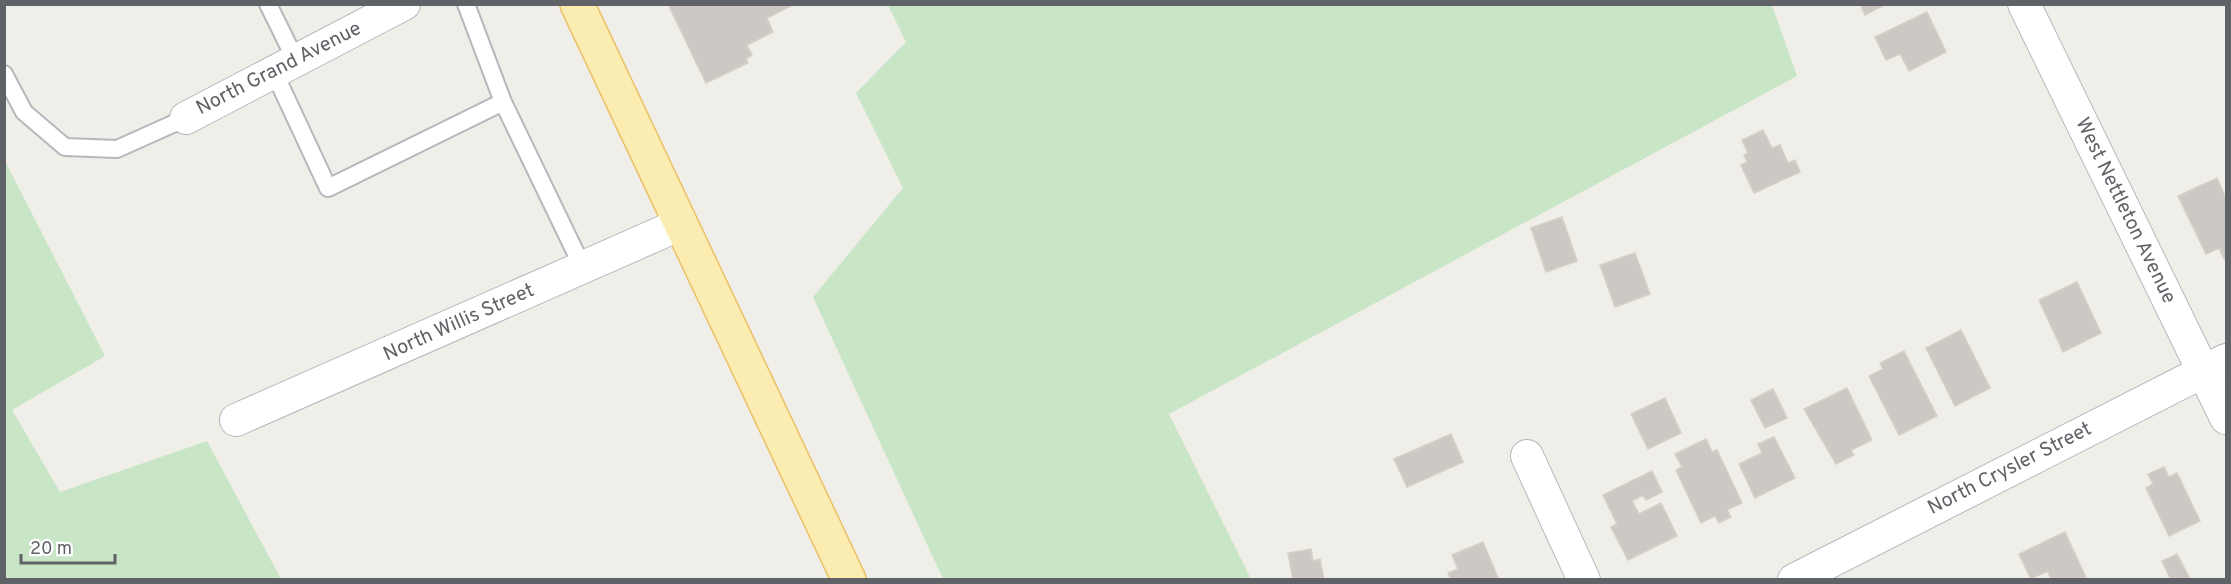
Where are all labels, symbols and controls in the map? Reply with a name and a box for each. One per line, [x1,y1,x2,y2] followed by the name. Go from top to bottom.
[192,16,366,122] street label: North Grand Avenue
[2069,114,2181,308] street label: West Nettleton Avenue
[379,278,539,368] street label: North Willis Street
[1924,416,2096,522] street label: North Crysler Street
[21,527,116,565] scale bar
[30,538,72,561] text: 20 m

